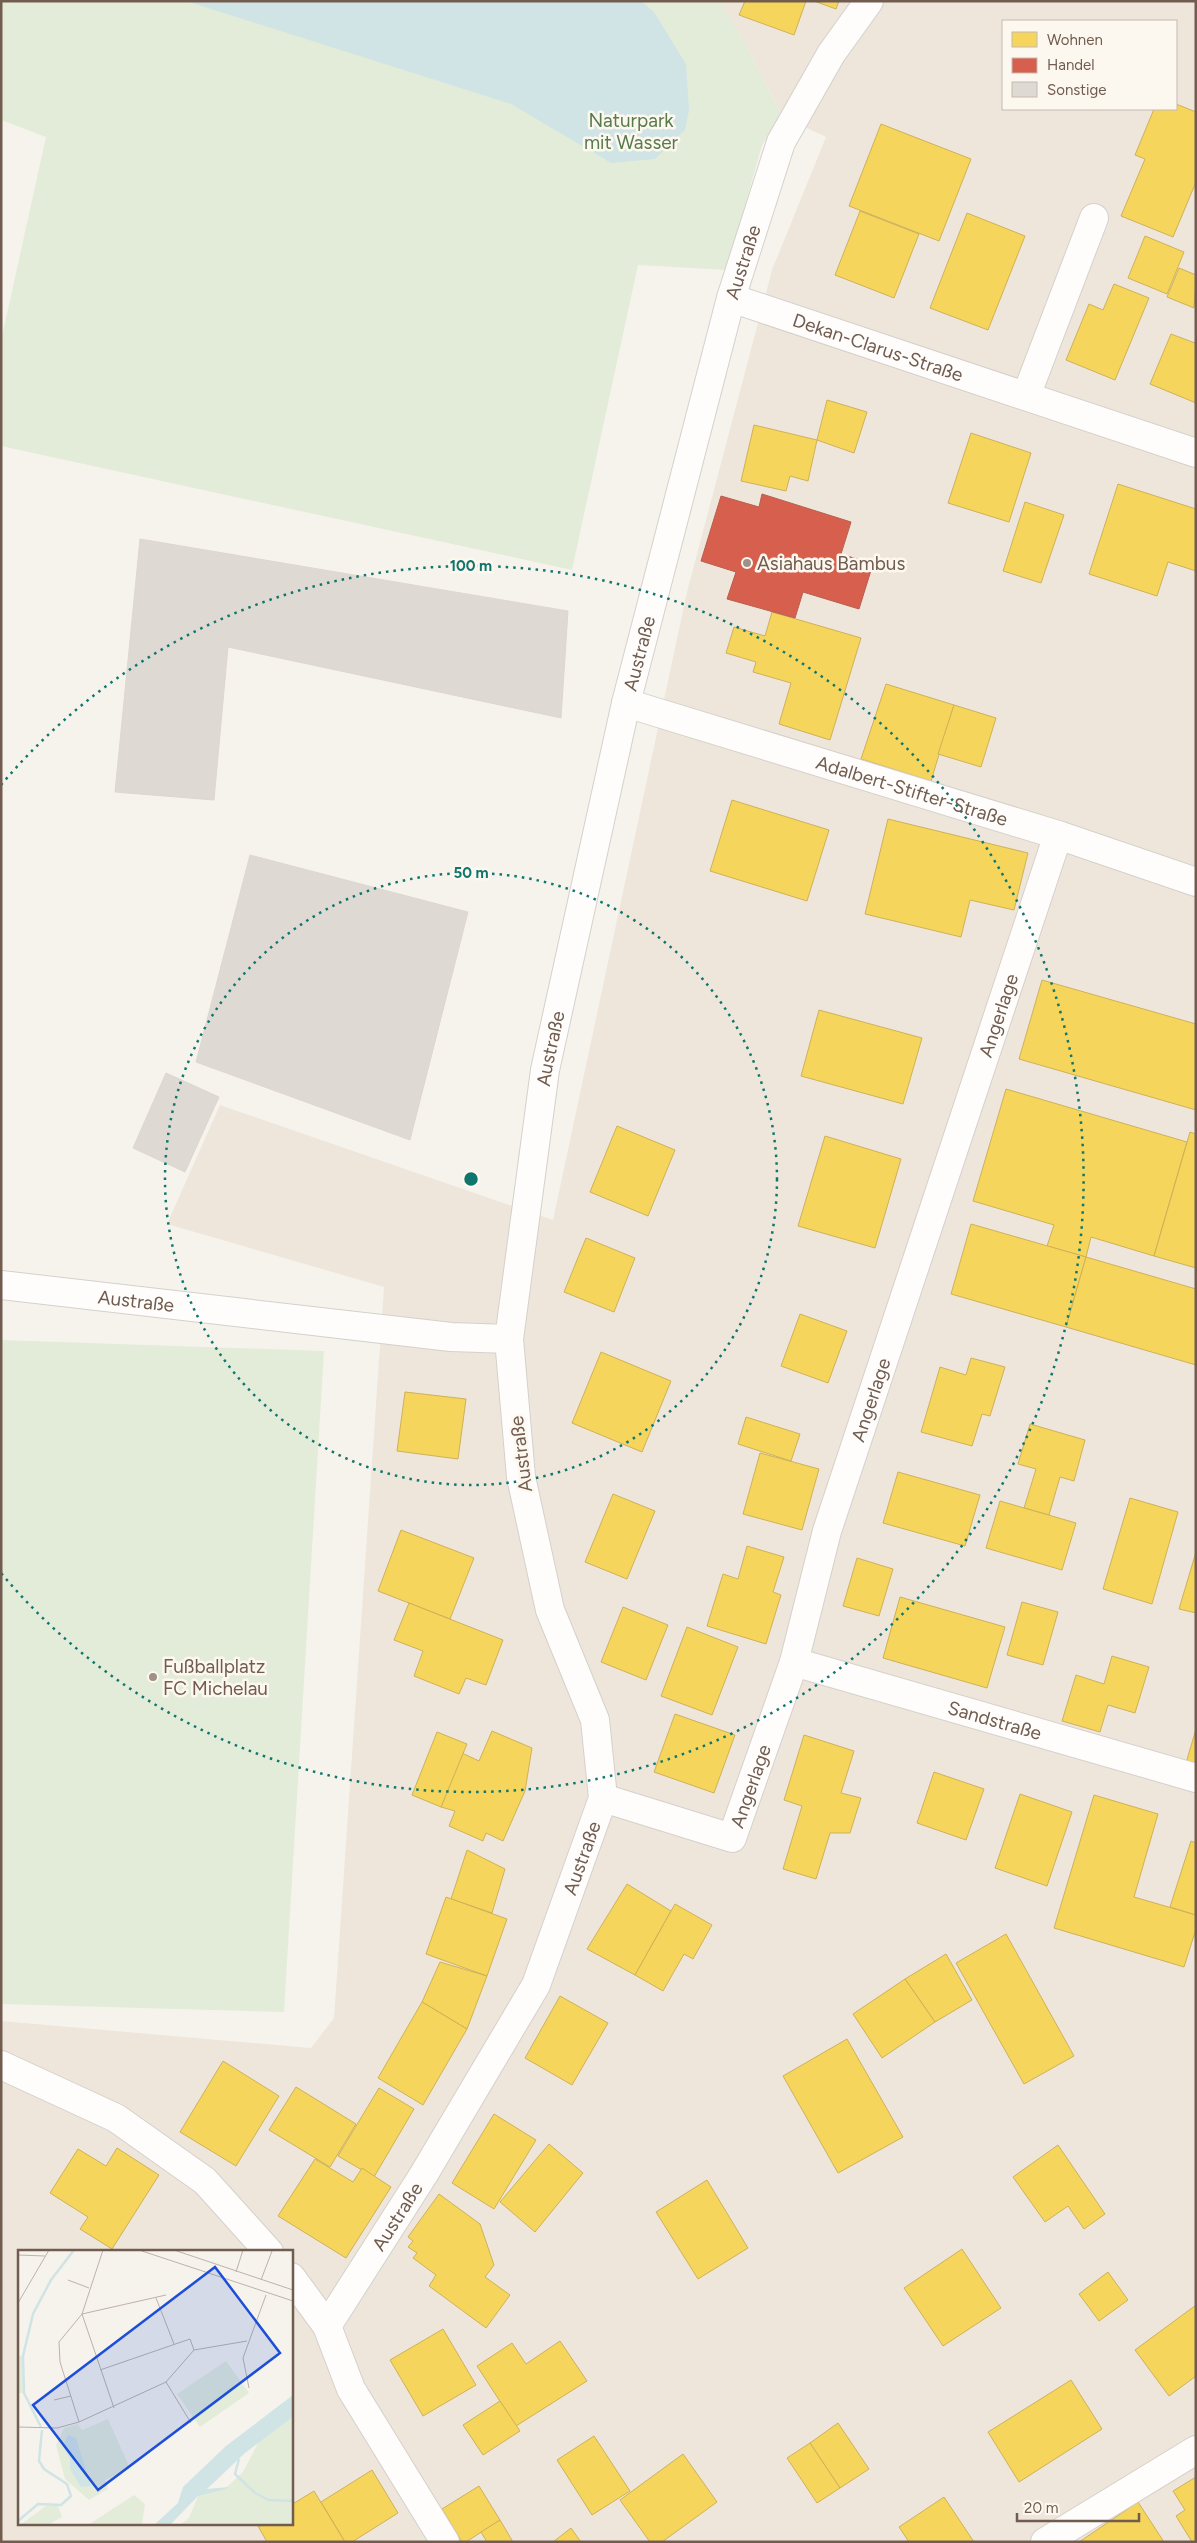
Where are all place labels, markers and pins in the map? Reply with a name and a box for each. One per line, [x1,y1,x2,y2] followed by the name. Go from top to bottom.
[757,552,905,575] place label: Asiahaus Bambus
[741,557,753,569] marker: Asiahaus Bambus
[462,1170,480,1188] centre of rings
[163,1655,268,1700] place label: Fußballplatz FC Michelau
[147,1671,159,1683] marker: Fußballplatz FC Michelau

